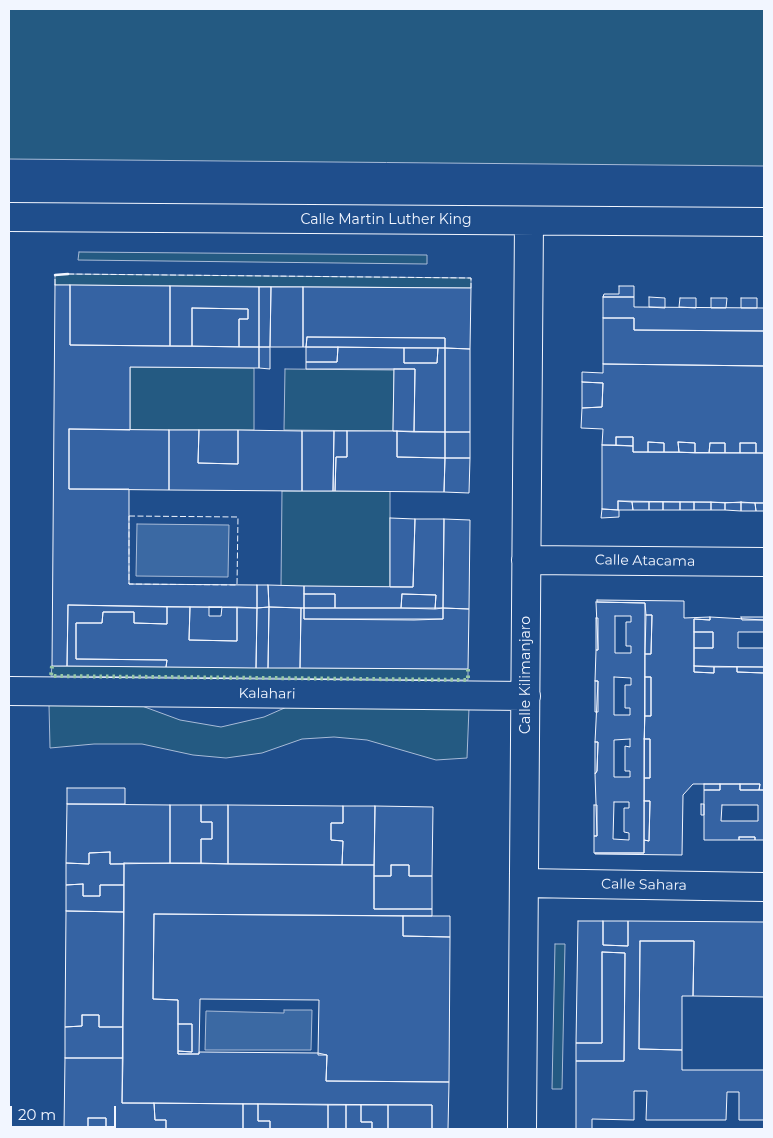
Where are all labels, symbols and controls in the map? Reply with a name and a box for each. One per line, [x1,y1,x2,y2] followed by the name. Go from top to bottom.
[301,212,471,228] street label: Calle Martin Luther King
[595,552,695,570] street label: Calle Atacama
[518,616,534,734] street label: Calle Kilimanjaro
[238,685,296,703] street label: Kalahari
[601,876,687,894] street label: Calle Sahara
[12,1096,119,1128] scale bar
[18,1105,56,1124] text: 20 m

